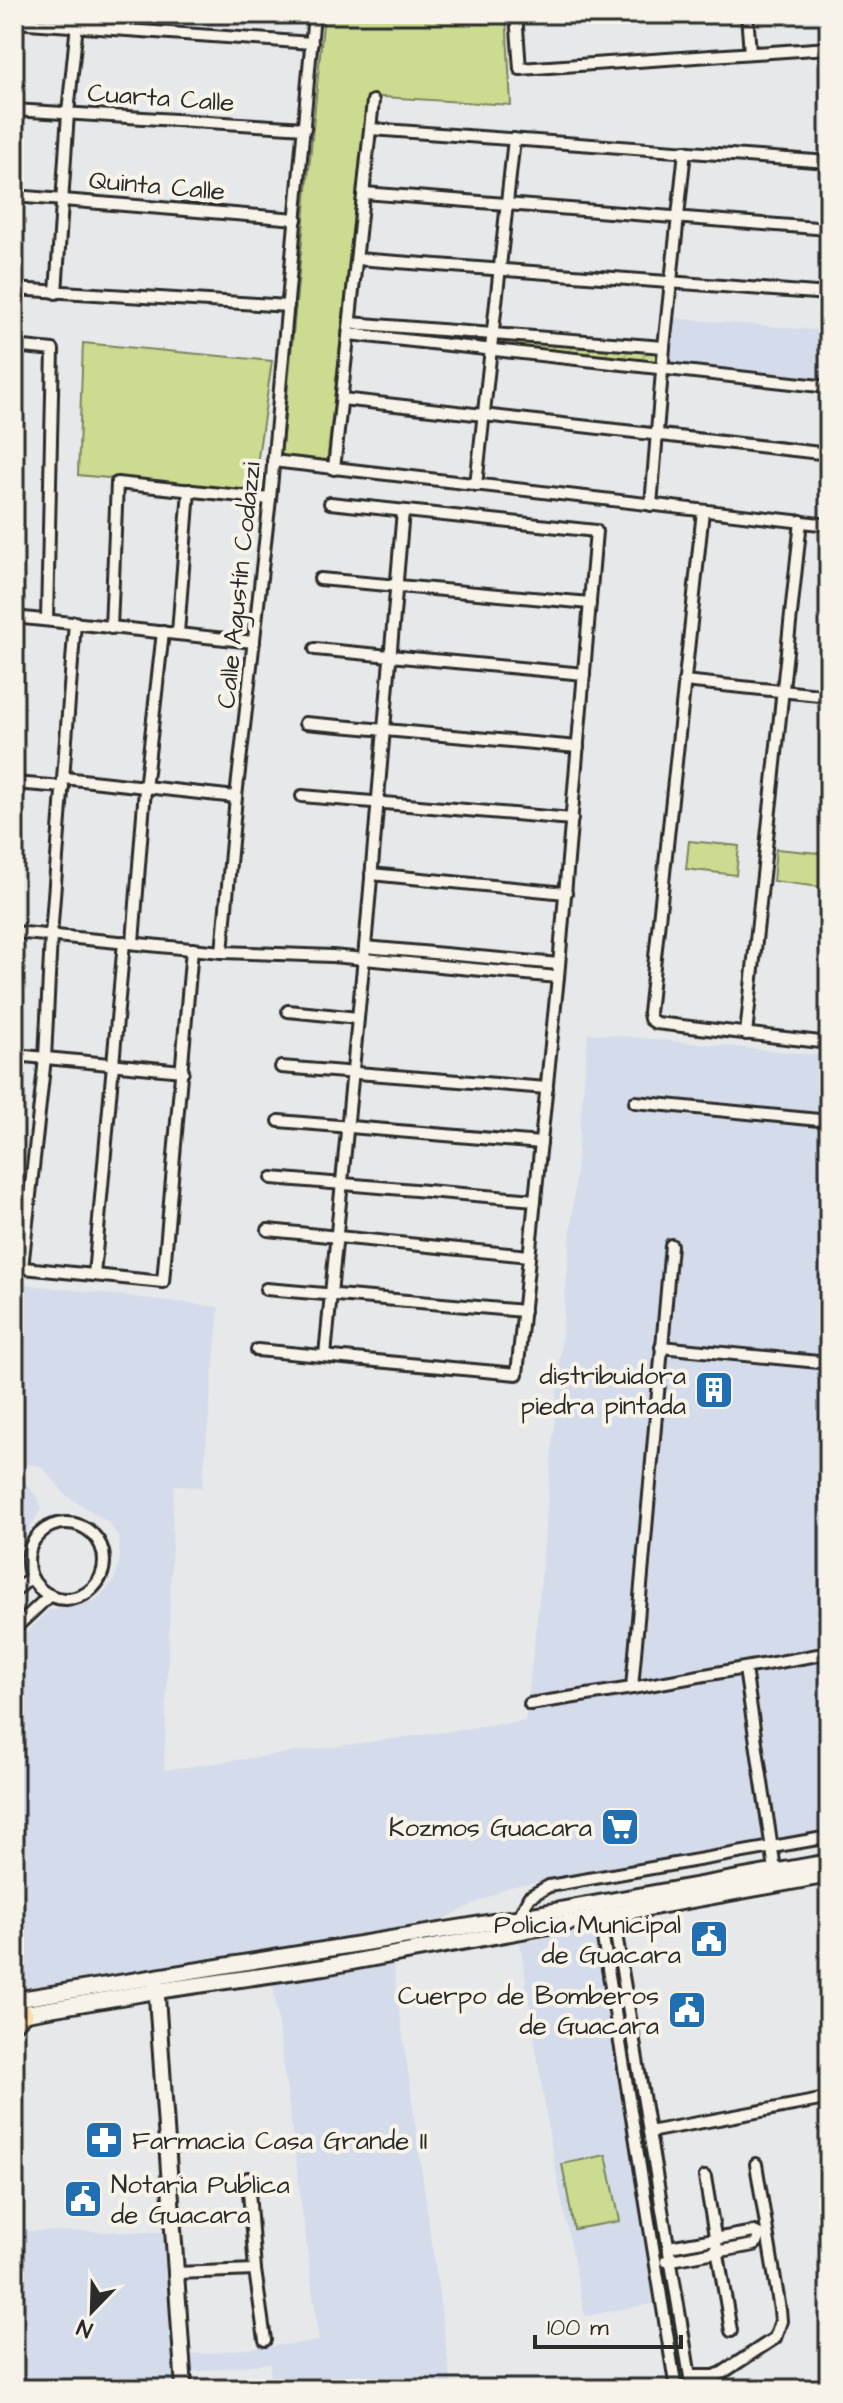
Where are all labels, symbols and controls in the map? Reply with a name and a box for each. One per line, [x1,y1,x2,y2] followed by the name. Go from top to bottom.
[86,75,236,121] street label: Cuarta Calle
[87,162,227,210] street label: Quinta Calle
[208,460,272,710] street label: Calle Agustín Codazzi
[521,1358,686,1424] place label: distribuidora piedra pintada
[693,1369,735,1411] building icon: distribuidora piedra pintada
[599,1806,641,1848] supermarket icon: Kozmos Guacara
[389,1810,592,1846] place label: Kozmos Guacara
[494,1907,681,1973] place label: Policia Municipal de Guacara
[688,1918,730,1960] public building icon: Policia Municipal de Guacara
[398,1978,659,2044] place label: Cuerpo de Bomberos de Guacara
[666,1989,708,2031] public building icon: Cuerpo de Bomberos de Guacara
[83,2119,125,2161] pharmacy icon: Farmacia Casa Grande II
[132,2123,428,2159] place label: Farmacia Casa Grande II
[111,2167,290,2233] place label: Notaria Publica de Guacara
[62,2178,104,2220] public building icon: Notaria Publica de Guacara
[52,2271,132,2351] north arrow
[535,2299,681,2349] scale bar
[72,2311,97,2345] text: N
[547,2311,609,2345] text: 100 m

